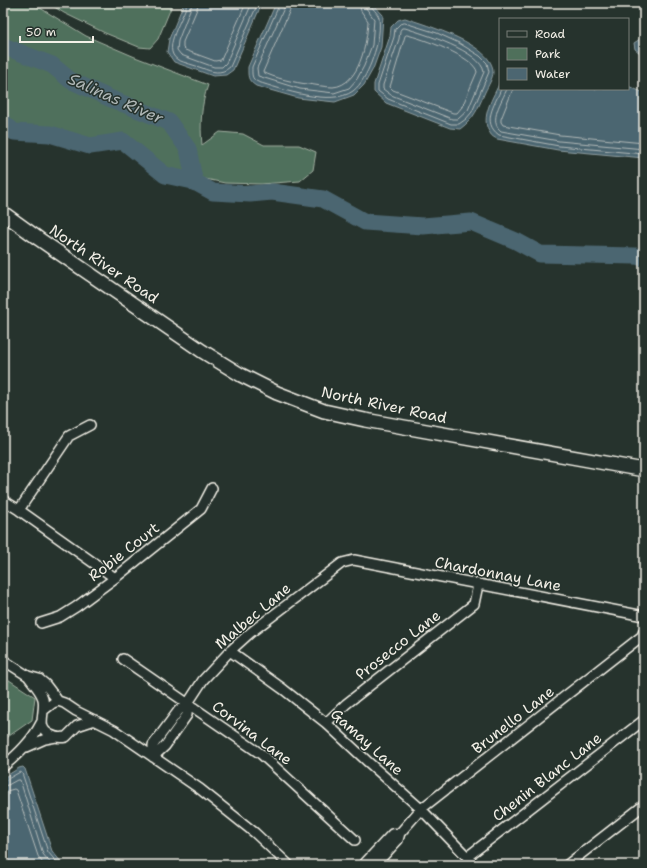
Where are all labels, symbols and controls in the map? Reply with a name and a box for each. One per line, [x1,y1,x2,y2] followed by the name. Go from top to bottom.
[20,18,93,44] scale bar
[499,18,629,90] legend
[26,24,56,40] text: 50 m
[535,26,566,42] text: Road
[535,46,561,62] text: Park
[535,66,571,82] text: Water
[65,68,167,129] water label: Salinas River
[45,220,163,308] street label: North River Road
[319,382,449,428] street label: North River Road
[84,518,164,586] street label: Robie Court
[433,552,563,596] street label: Chardonnay Lane
[211,578,295,654] street label: Malbec Lane
[351,605,445,685] street label: Prosecco Lane
[468,682,558,758] street label: Brunello Lane
[208,696,296,770] street label: Corvina Lane
[326,704,408,780] street label: Gamay Lane
[488,728,606,826] street label: Chenin Blanc Lane

